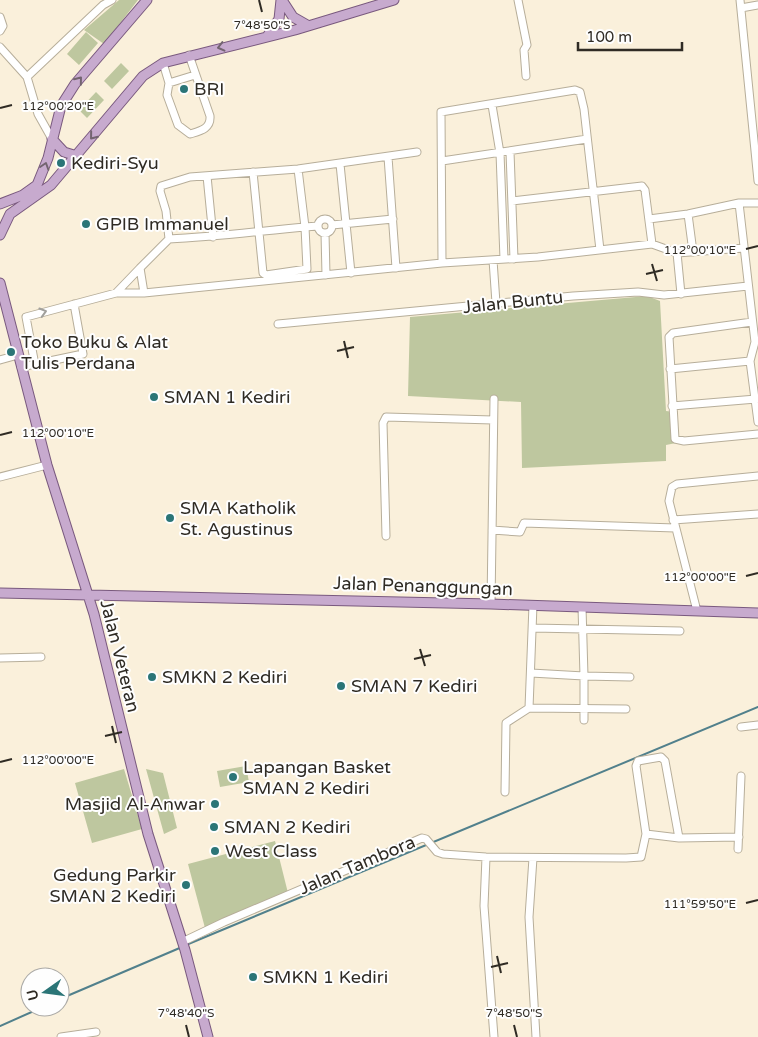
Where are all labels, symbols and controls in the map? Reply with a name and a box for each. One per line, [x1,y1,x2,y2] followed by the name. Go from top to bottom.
[234,18,290,32] text: 7°48'50"S
[578,20,682,52] scale bar
[586,28,632,46] text: 100 m
[217,41,226,52] one-way arrow
[74,77,82,86] one-way arrow
[194,78,224,100] place label: BRI
[178,83,190,95] marker: BRI
[22,99,95,113] text: 112°00'20"E
[90,131,99,140] one-way arrow
[71,152,159,174] place label: Kediri-Syu
[55,157,67,169] marker: Kediri-Syu
[40,163,50,171] one-way arrow
[96,213,229,235] place label: GPIB Immanuel
[80,218,92,230] marker: GPIB Immanuel
[664,243,737,257] text: 112°00'10"E
[462,286,564,318] street label: Jalan Buntu
[39,307,48,318] one-way arrow
[21,331,168,374] place label: Toko Buku & Alat Tulis Perdana
[5,346,17,358] marker: Toko Buku & Alat Tulis Perdana
[164,386,291,408] place label: SMAN 1 Kediri
[148,391,160,403] marker: SMAN 1 Kediri
[22,426,95,440] text: 112°00'10"E
[180,497,296,540] place label: SMA Katholik St. Agustinus
[164,512,176,524] marker: SMA Katholik St. Agustinus
[664,570,737,584] text: 112°00'00"E
[333,572,513,600] street label: Jalan Penanggungan
[95,597,145,715] street label: Jalan Veteran
[162,666,287,688] place label: SMKN 2 Kediri
[146,671,158,683] marker: SMKN 2 Kediri
[351,675,478,697] place label: SMAN 7 Kediri
[335,680,347,692] marker: SMAN 7 Kediri
[22,753,95,767] text: 112°00'00"E
[243,756,391,799] place label: Lapangan Basket SMAN 2 Kediri
[227,771,239,783] marker: Lapangan Basket SMAN 2 Kediri
[65,793,205,815] place label: Masjid Al-Anwar
[209,798,221,810] marker: Masjid Al-Anwar
[224,816,351,838] place label: SMAN 2 Kediri
[208,821,220,833] marker: SMAN 2 Kediri
[296,831,418,899] street label: Jalan Tambora
[225,840,317,862] place label: West Class
[209,845,221,857] marker: West Class
[50,864,176,907] place label: Gedung Parkir SMAN 2 Kediri
[180,879,192,891] marker: Gedung Parkir SMAN 2 Kediri
[664,897,737,911] text: 111°59'50"E
[263,966,388,988] place label: SMKN 1 Kediri
[20,967,70,1017] north arrow
[247,971,259,983] marker: SMKN 1 Kediri
[23,988,42,1002] text: U
[158,1006,214,1020] text: 7°48'40"S
[486,1006,542,1020] text: 7°48'50"S

